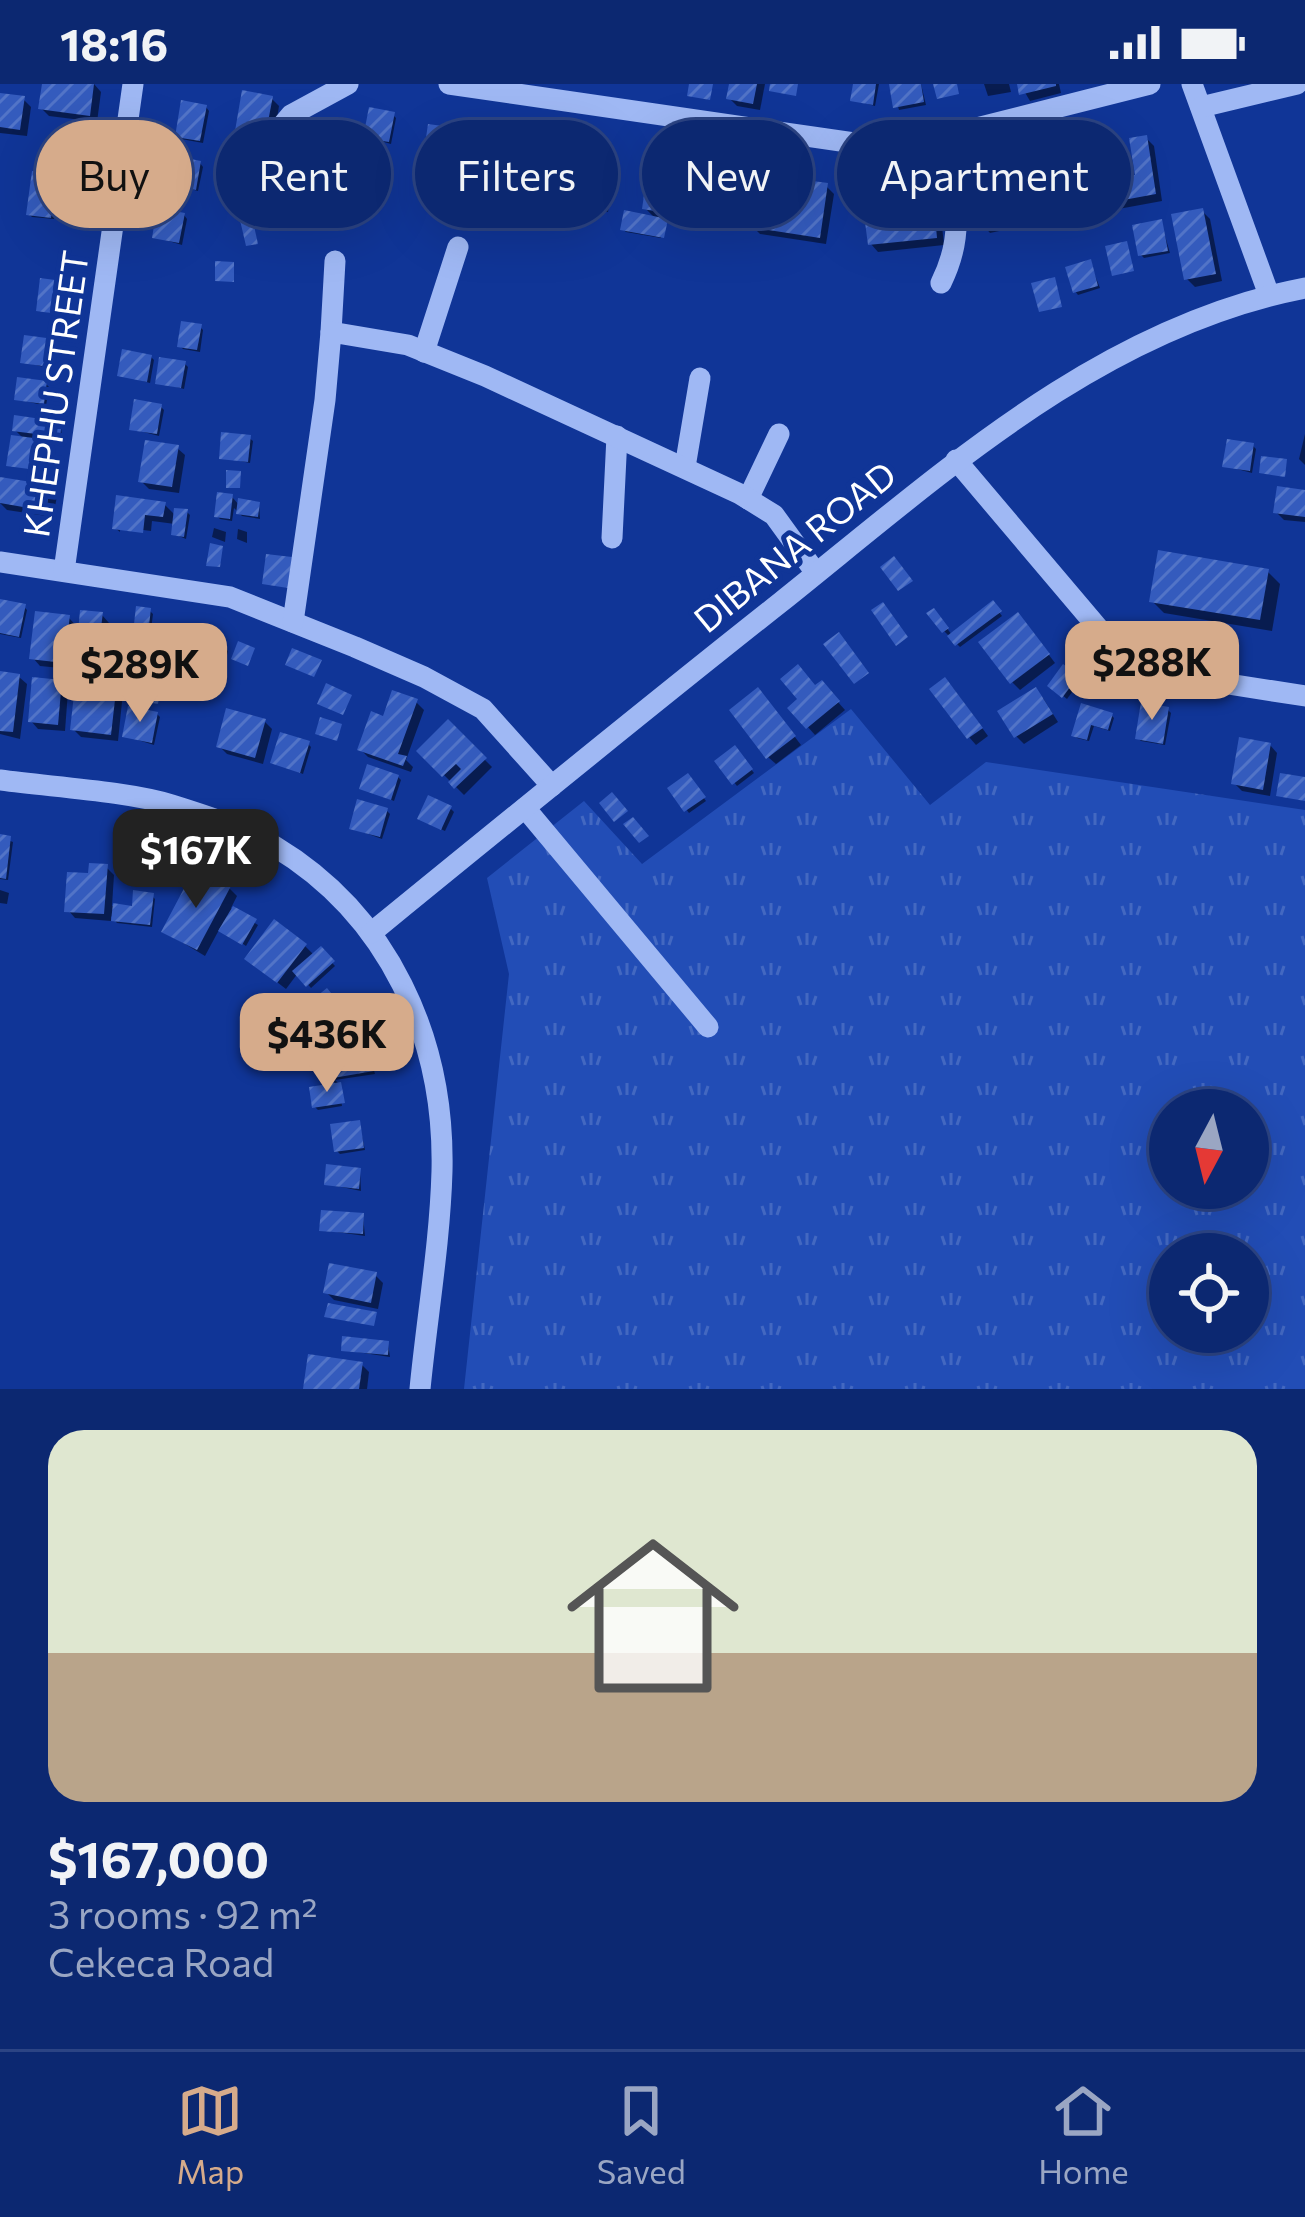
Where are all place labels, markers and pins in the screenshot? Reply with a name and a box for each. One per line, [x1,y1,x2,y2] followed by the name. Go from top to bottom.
[1068,621,1236,723] pin: $288K
[56,623,224,725] pin: $289K
[112,809,280,911] pin: $167K
[243,993,411,1095] pin: $436K

